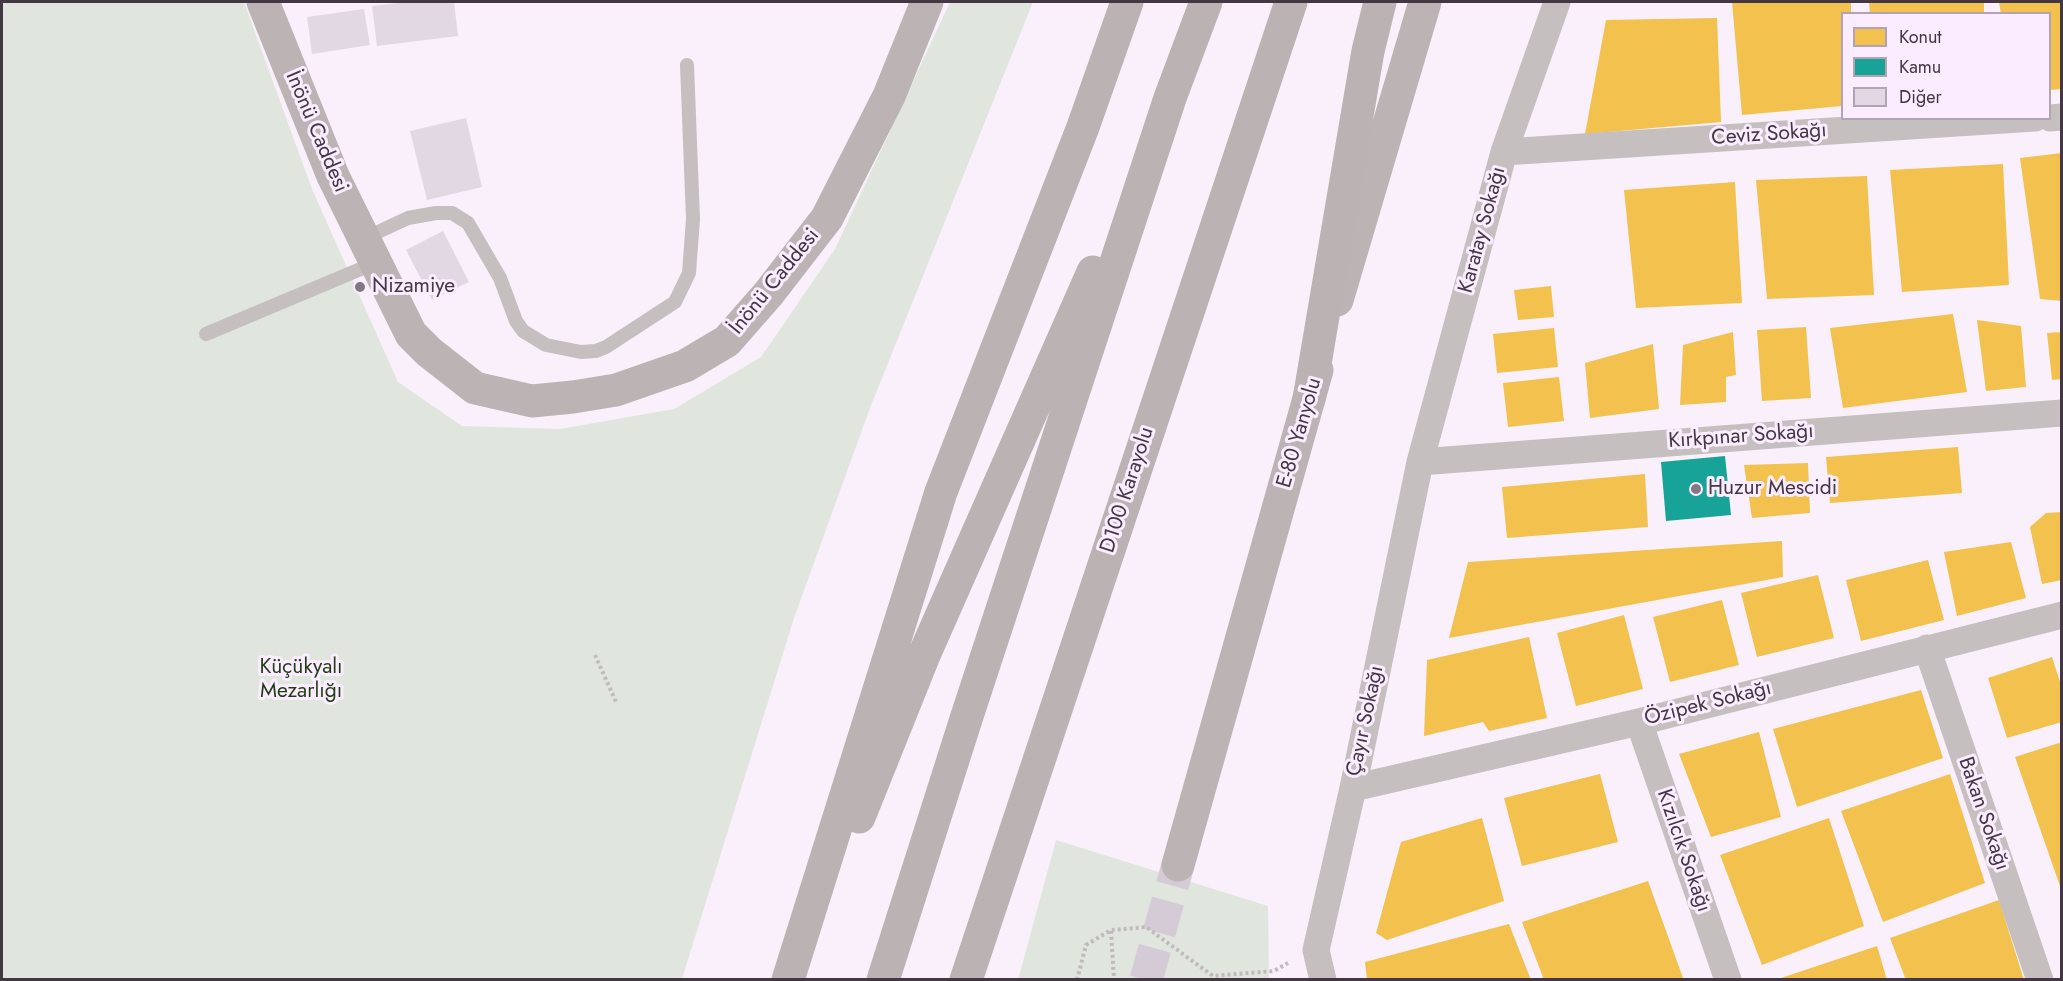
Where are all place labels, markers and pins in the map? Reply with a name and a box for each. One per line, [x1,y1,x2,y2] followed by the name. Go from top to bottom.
[372,274,455,300] place label: Nizamiye
[353,280,367,294] marker: Nizamiye
[1708,476,1837,502] place label: Huzur Mescidi
[1689,482,1703,496] marker: Huzur Mescidi

